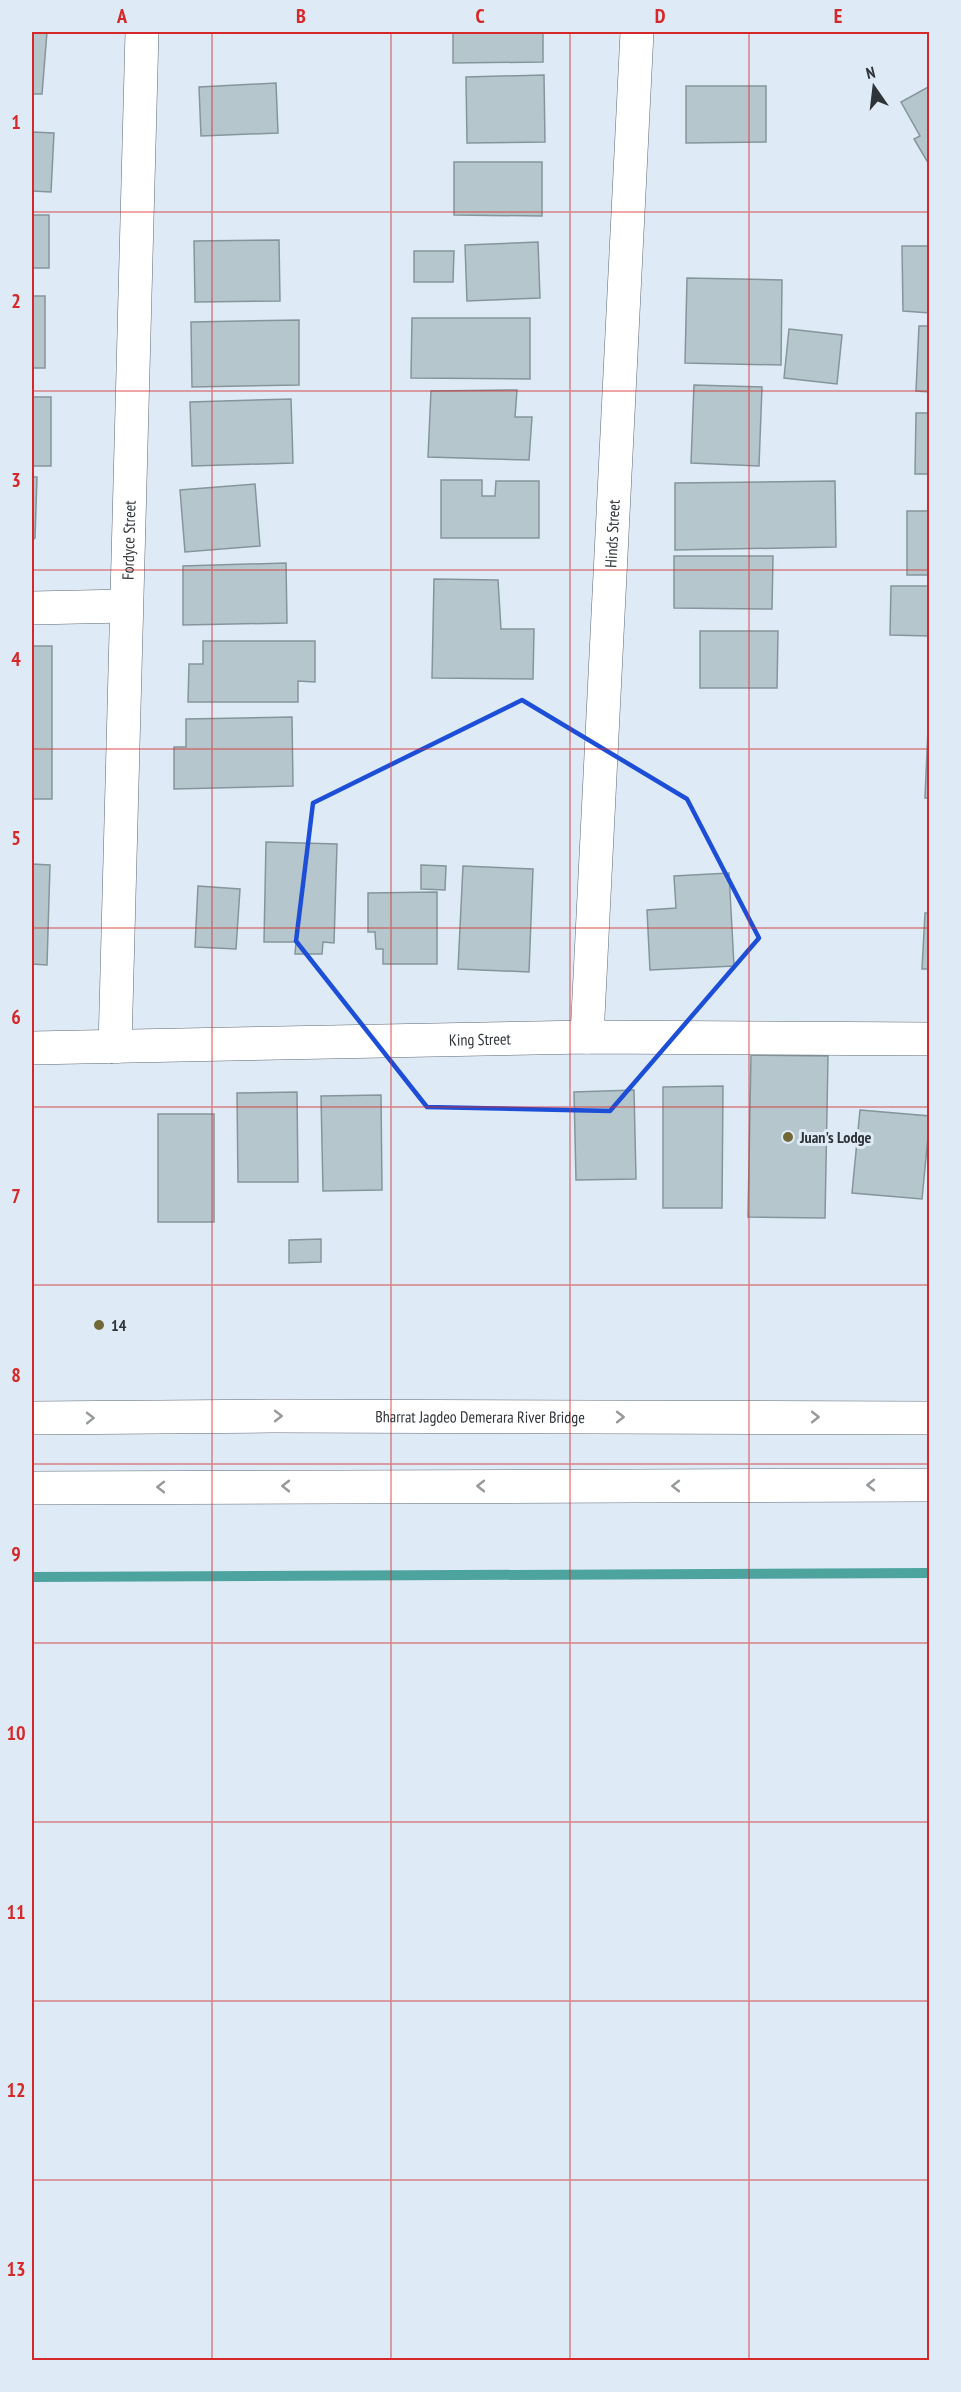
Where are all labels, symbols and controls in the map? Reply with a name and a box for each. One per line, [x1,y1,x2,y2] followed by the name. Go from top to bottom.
[116,3,128,29] text: A
[296,3,306,29] text: B
[475,3,485,29] text: C
[655,3,666,29] text: D
[834,3,842,29] text: E
[844,57,904,117] north arrow
[864,62,877,83] text: N
[11,109,21,135] text: 1
[11,288,21,314] text: 2
[11,467,21,493] text: 3
[600,499,624,568] street label: Hinds Street
[117,500,140,580] street label: Fordyce Street
[11,646,21,672] text: 4
[11,825,21,851] text: 5
[11,1004,21,1030] text: 6
[449,1028,512,1050] street label: King Street
[799,1127,872,1147] place label: Juan's Lodge
[781,1130,795,1144] marker: Juan's Lodge
[11,1183,21,1209] text: 7
[111,1315,127,1335] place label: 14
[92,1318,106,1332] marker: 14
[11,1362,21,1388] text: 8
[375,1406,585,1427] street label: Bharrat Jagdeo Demerara River Bridge
[274,1410,283,1422] one-way arrow
[616,1411,625,1423] one-way arrow
[811,1411,820,1423] one-way arrow
[85,1412,94,1424] one-way arrow
[867,1479,876,1491] one-way arrow
[282,1480,291,1492] one-way arrow
[477,1480,486,1492] one-way arrow
[672,1480,681,1492] one-way arrow
[157,1481,166,1493] one-way arrow
[11,1541,21,1567] text: 9
[6,1720,26,1746] text: 10
[6,1899,26,1925] text: 11
[6,2077,26,2103] text: 12
[6,2256,26,2282] text: 13

